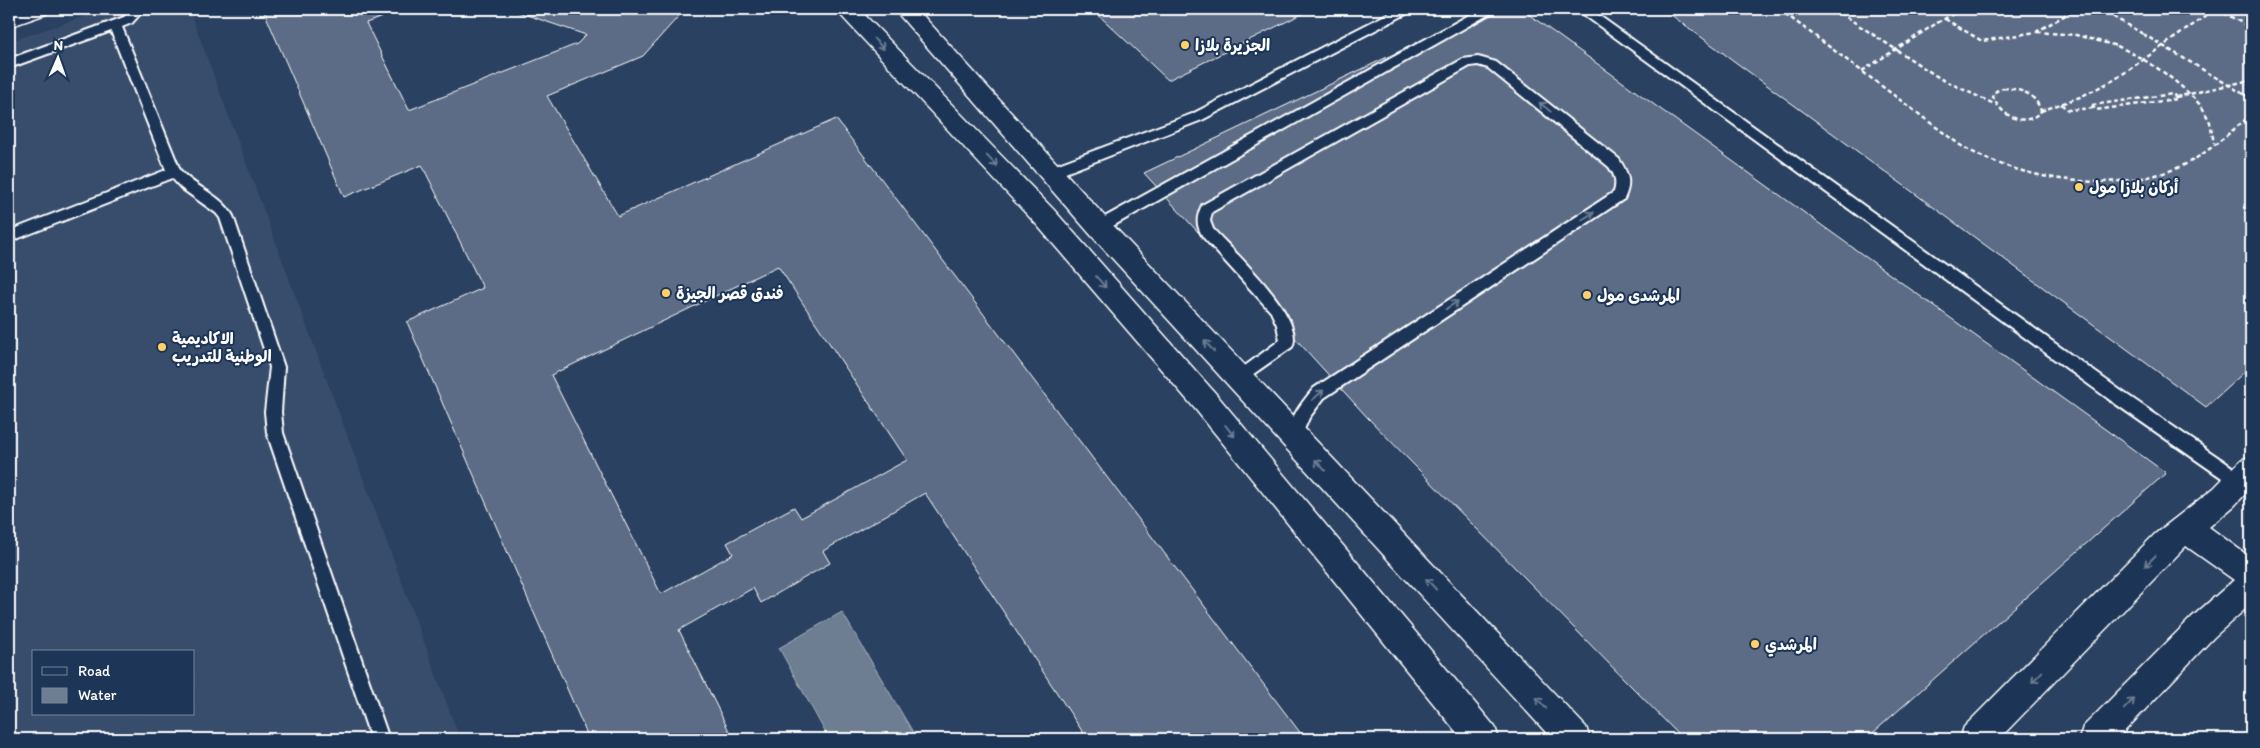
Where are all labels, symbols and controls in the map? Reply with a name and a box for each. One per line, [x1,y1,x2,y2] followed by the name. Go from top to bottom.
[32,32,82,82] north arrow
[1195,36,1270,55] place label: الجزيرة بلازا
[53,37,63,54] text: N
[873,38,885,50] one-way arrow
[1179,39,1191,51] marker: الجزيرة بلازا
[1538,102,1551,113] one-way arrow
[986,155,998,168] one-way arrow
[2089,177,2179,198] place label: أركان بلازا مول
[2073,181,2085,193] marker: أركان بلازا مول
[1581,210,1595,220] one-way arrow
[1095,275,1107,288] one-way arrow
[676,284,783,303] place label: فندق قصر الجيزة
[1597,286,1680,306] place label: المرشدى مول
[660,287,672,299] marker: فندق قصر الجيزة
[1581,289,1593,301] marker: المرشدى مول
[1445,300,1459,310] one-way arrow
[172,329,272,367] place label: الاكاديمية الوطنية للتدريب
[1203,340,1215,353] one-way arrow
[156,341,168,353] marker: الاكاديمية الوطنية للتدريب
[1311,390,1324,401] one-way arrow
[1224,424,1235,437] one-way arrow
[1314,459,1326,471] one-way arrow
[2144,555,2156,567] one-way arrow
[1425,578,1437,591] one-way arrow
[1765,635,1817,657] place label: المرشدي
[1749,638,1761,650] marker: المرشدي
[32,650,195,716] legend
[78,662,111,680] text: Road
[2031,671,2043,683] one-way arrow
[78,686,117,704] text: Water
[1535,697,1547,710] one-way arrow
[2123,698,2135,710] one-way arrow

